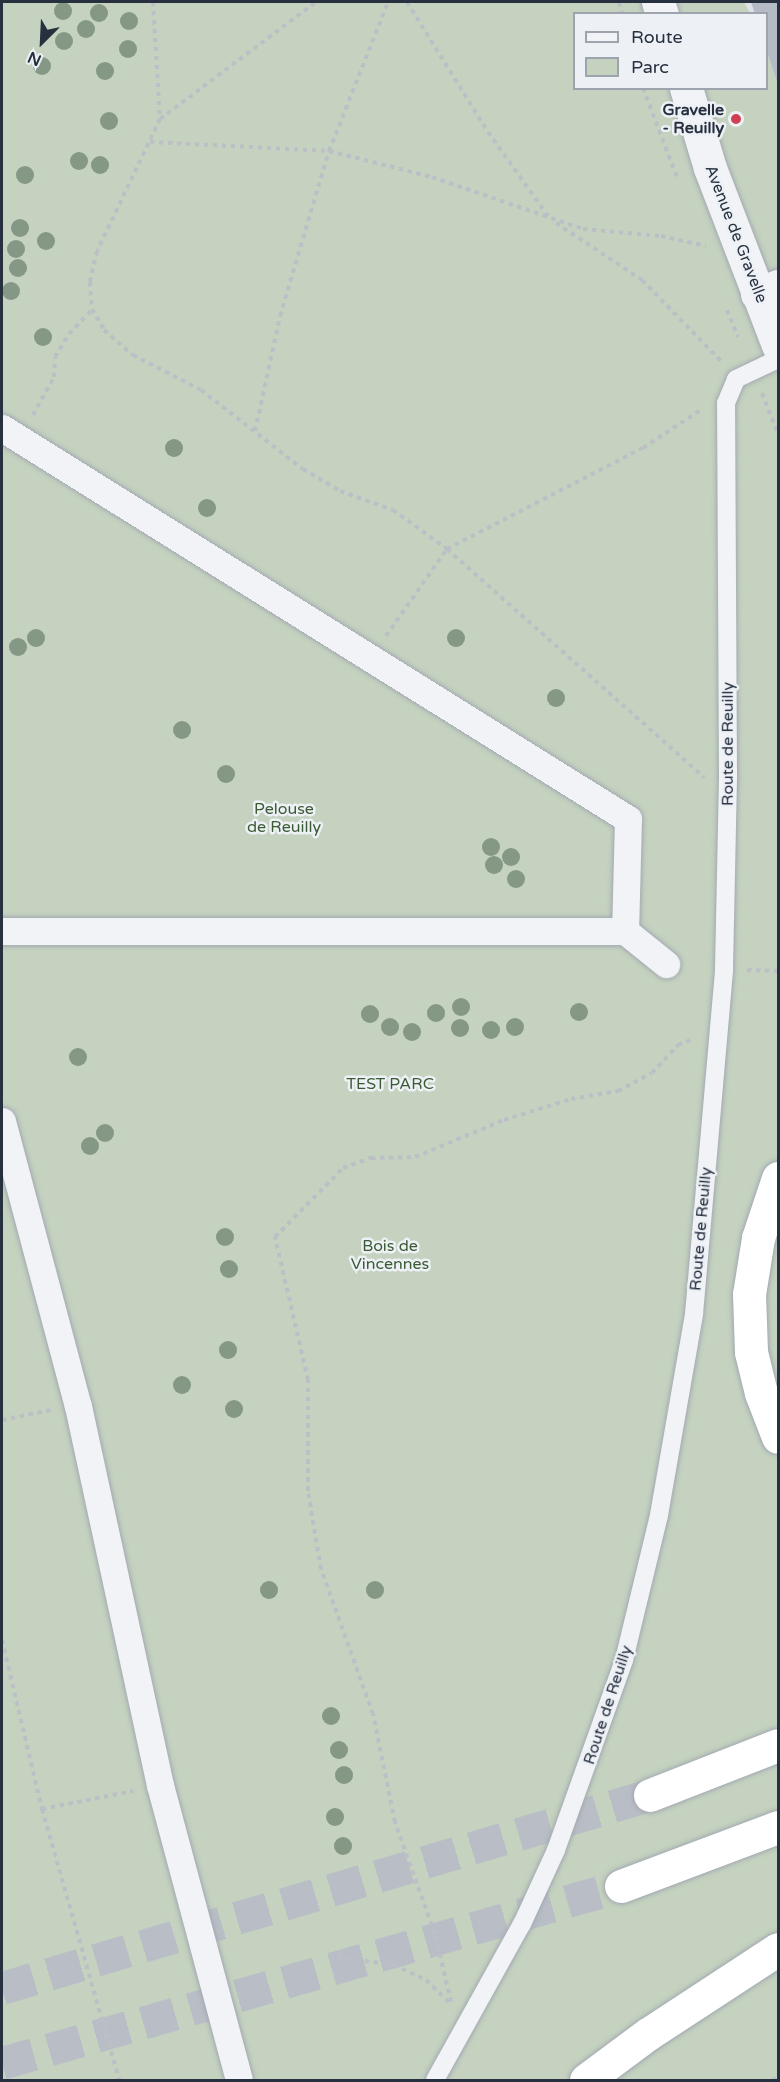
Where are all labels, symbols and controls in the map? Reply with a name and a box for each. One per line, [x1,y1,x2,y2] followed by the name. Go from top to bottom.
[12,12,72,72] north arrow
[573,12,768,90] legend
[631,26,683,48] text: Route
[25,47,45,70] text: N
[631,56,669,78] text: Parc
[662,100,724,138] place label: Gravelle - Reuilly
[729,112,743,126] marker: Gravelle - Reuilly
[701,162,771,306] street label: Avenue de Gravelle
[718,682,738,806] street label: Route de Reuilly
[247,799,321,837] park label: Pelouse de Reuilly
[346,1074,434,1094] park label: TEST PARC
[686,1166,716,1292] street label: Route de Reuilly
[351,1236,429,1274] park label: Bois de Vincennes
[580,1643,636,1767] street label: Route de Reuilly

